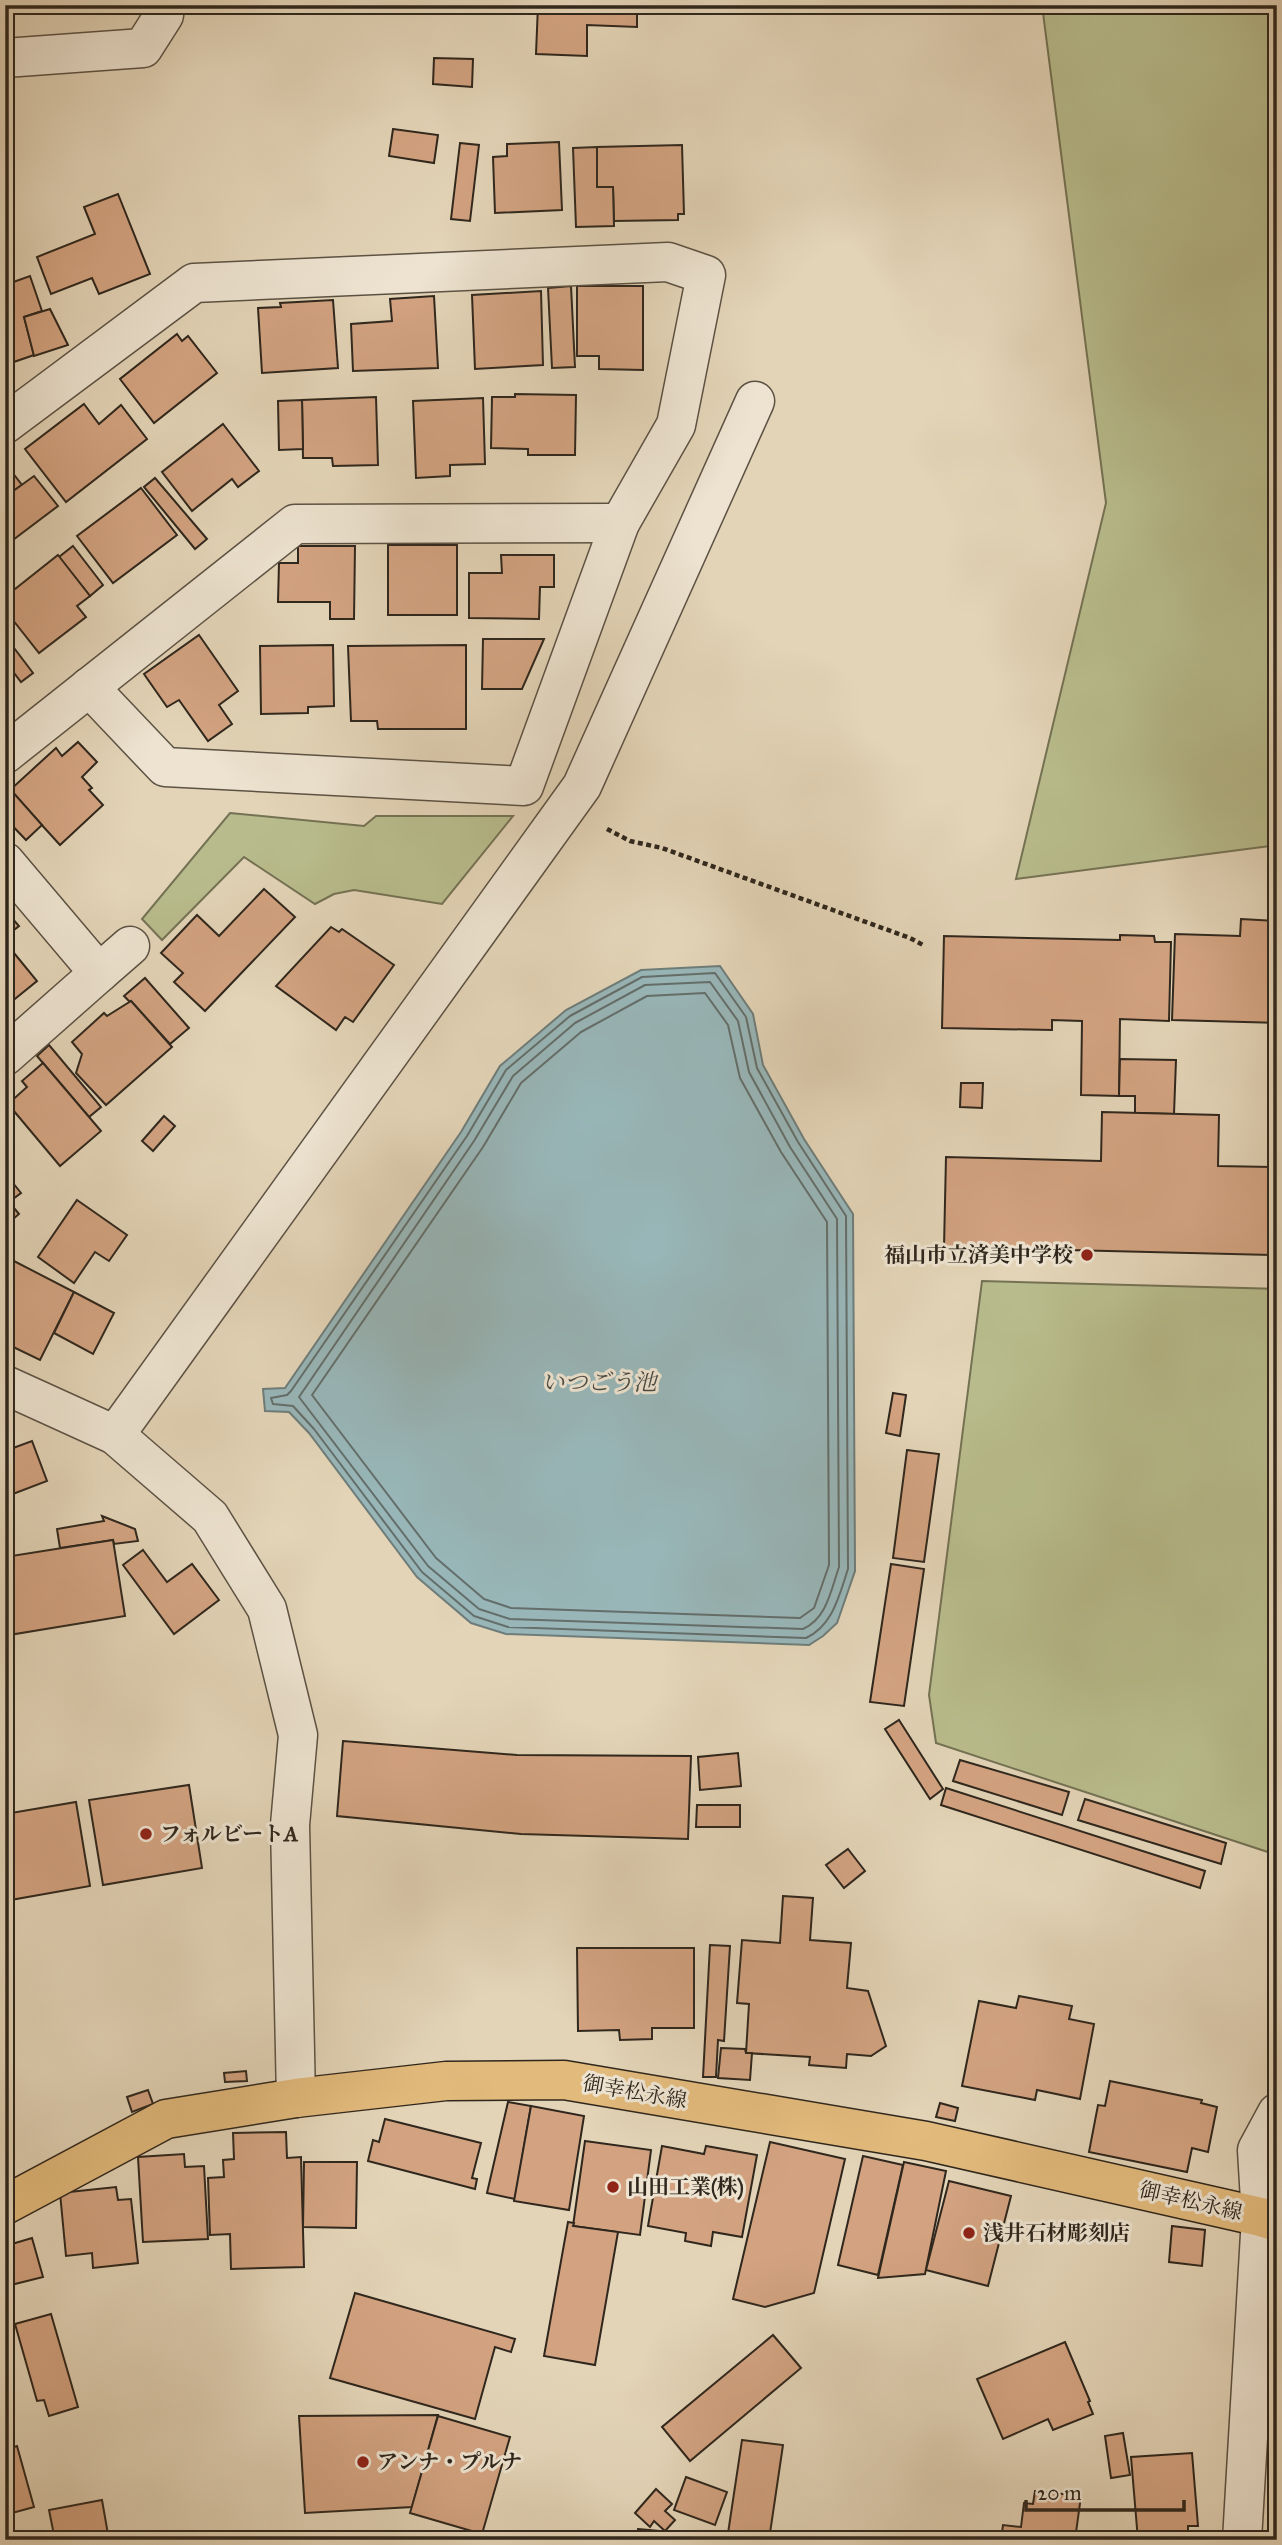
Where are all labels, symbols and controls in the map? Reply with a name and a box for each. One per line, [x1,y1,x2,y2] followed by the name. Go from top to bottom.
[884,1242,1073,1268] place label: 福山市立済美中学校
[1079,1247,1095,1263] marker: 福山市立済美中学校
[542,1368,660,1396] water label: いつごう池
[160,1821,299,1847] place label: フォルビートA
[138,1826,154,1842] marker: フォルビートA
[581,2070,689,2114] street label: 御幸松永線
[627,2174,744,2200] place label: 山田工業(株)
[1137,2177,1245,2225] street label: 御幸松永線
[605,2179,621,2195] marker: 山田工業(株)
[983,2220,1130,2246] place label: 浅井石材彫刻店
[961,2225,977,2241] marker: 浅井石材彫刻店
[377,2449,522,2475] place label: アンナ・プルナ
[355,2454,371,2470] marker: アンナ・プルナ
[1026,2468,1184,2512] scale bar
[1037,2480,1082,2506] text: 20 m

